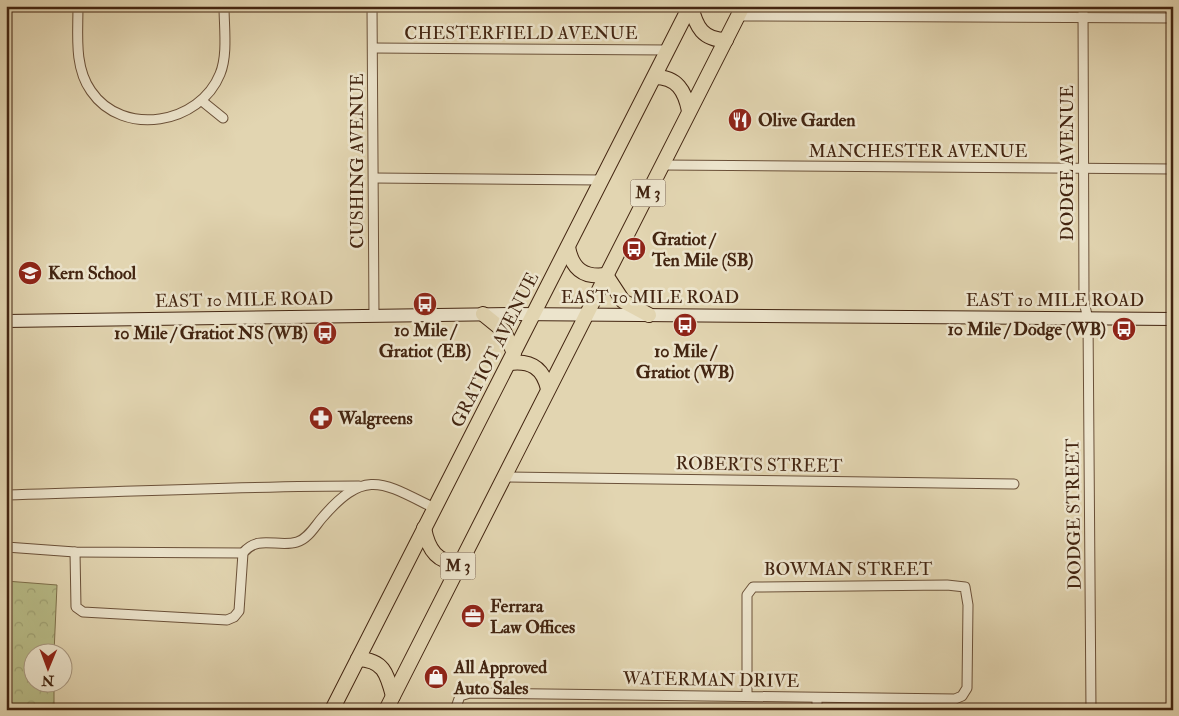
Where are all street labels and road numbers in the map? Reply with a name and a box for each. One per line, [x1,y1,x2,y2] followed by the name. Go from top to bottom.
[404,22,638,45] street label: CHESTERFIELD AVENUE
[346,73,369,249] street label: CUSHING AVENUE
[1056,85,1079,241] street label: DODGE AVENUE
[809,140,1027,163] street label: MANCHESTER AVENUE
[630,180,666,207] road number: M 3
[446,268,544,432] street label: GRATIOT AVENUE
[561,286,739,309] street label: EAST 10 MILE ROAD
[155,287,333,313] street label: EAST 10 MILE ROAD
[966,289,1144,312] street label: EAST 10 MILE ROAD
[1061,438,1087,590] street label: DODGE STREET
[675,452,843,478] street label: ROBERTS STREET
[440,552,476,580] road number: M 3
[764,558,933,581] street label: BOWMAN STREET
[622,667,799,693] street label: WATERMAN DRIVE

